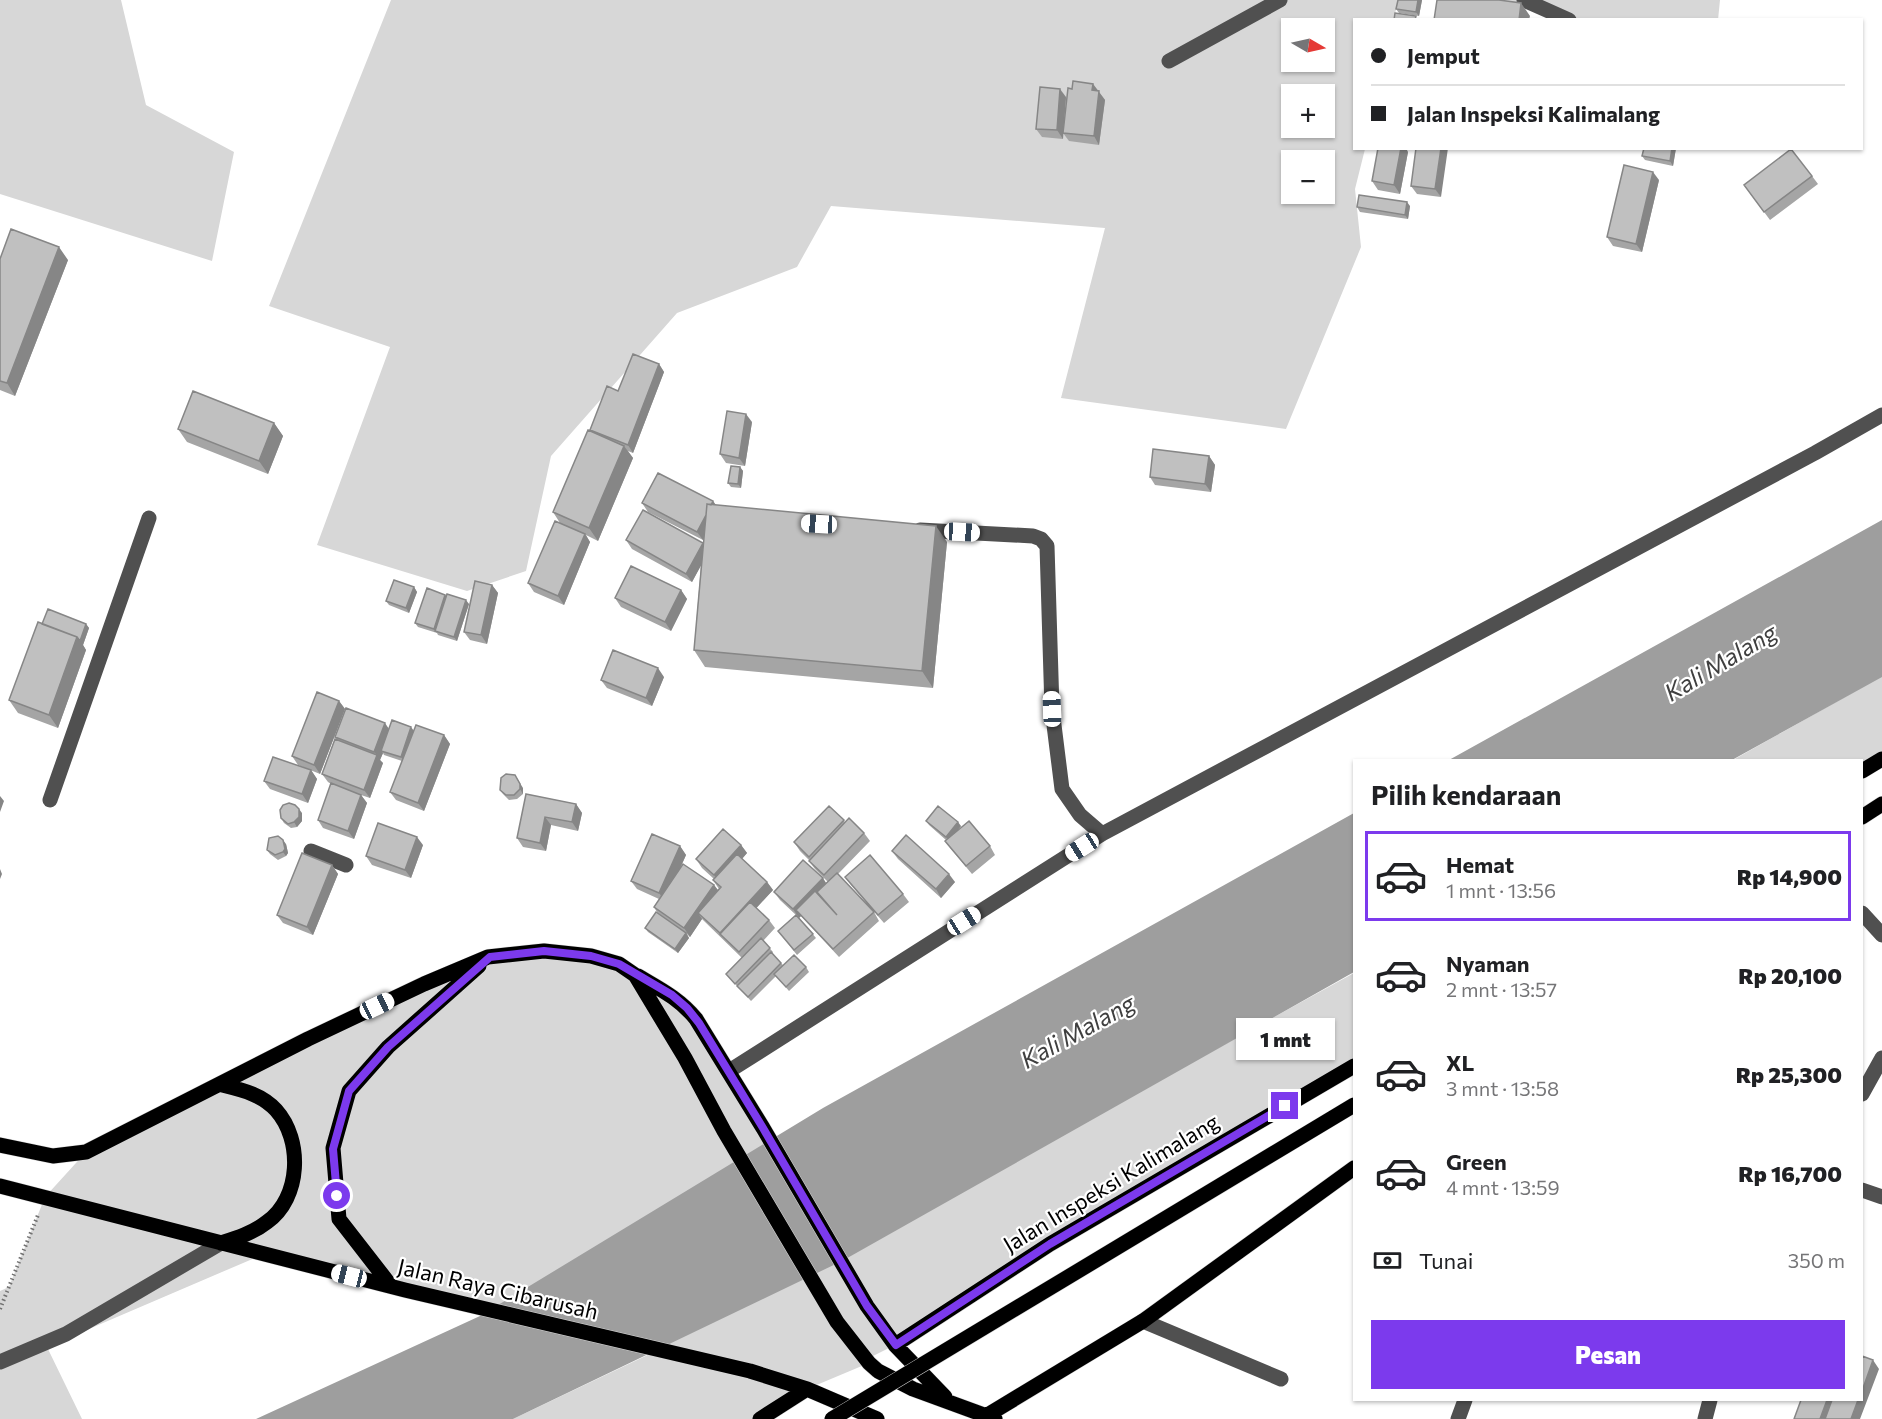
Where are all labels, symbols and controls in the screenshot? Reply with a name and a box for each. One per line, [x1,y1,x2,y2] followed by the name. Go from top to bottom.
[1281,18,1335,72] north arrow
[1281,18,1335,204] map controls
[1407,42,1480,69] text: Jemput
[1281,84,1335,138] button: +
[1407,100,1660,127] text: Jalan Inspeksi Kalimalang
[1281,150,1335,204] button: −
[801,514,837,534] car
[944,522,980,542] car
[1659,616,1783,707] water label: Kali Malang
[1042,691,1062,727] car
[1371,778,1561,811] text: Pilih kendaraan
[1062,830,1102,864] car
[1374,849,1428,903] icon: car
[1446,851,1514,878] text: Hemat
[1737,863,1842,890] text: Rp 14,900
[1446,878,1556,902] text: 1 mnt · 13:56
[944,904,984,938] car
[1374,948,1428,1002] icon: car
[1446,950,1529,977] text: Nyaman
[1738,962,1842,989] text: Rp 20,100
[1446,977,1557,1001] text: 2 mnt · 13:57
[1015,987,1140,1074] water label: Kali Malang
[357,990,397,1022] car
[1236,1019,1334,1061] callout: 1 mnt
[1260,1027,1311,1051] text: 1 mnt
[1374,1047,1428,1101] icon: car
[1446,1049,1474,1076] text: XL
[1736,1061,1842,1088] text: Rp 25,300
[1446,1076,1559,1100] text: 3 mnt · 13:58
[1271,1092,1298,1119] route end
[998,1107,1224,1258] street label: Jalan Inspeksi Kalimalang
[1374,1146,1428,1200] icon: car
[1446,1148,1507,1175] text: Green
[1738,1160,1842,1187] text: Rp 16,700
[1446,1175,1560,1199] text: 4 mnt · 13:59
[323,1182,350,1209] route start
[1371,1244,1404,1277] icon: cash
[1419,1247,1473,1274] text: Tunai
[1788,1248,1845,1272] text: 350 m
[395,1252,601,1325] street label: Jalan Raya Cibarusah
[329,1263,369,1289] car
[1371,1320,1845,1389] button: Pesan

